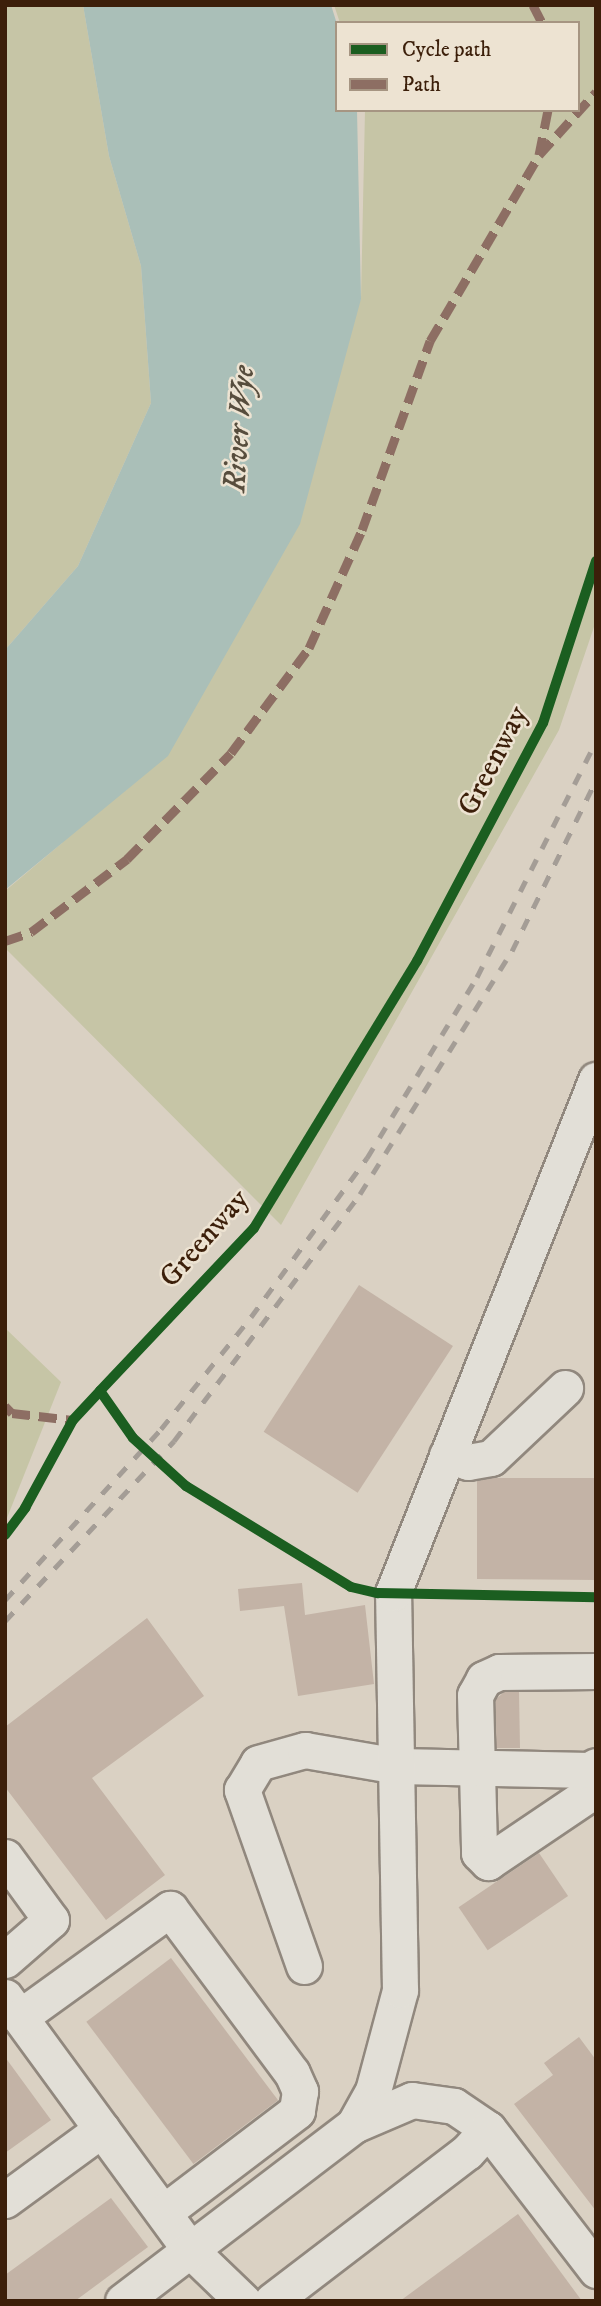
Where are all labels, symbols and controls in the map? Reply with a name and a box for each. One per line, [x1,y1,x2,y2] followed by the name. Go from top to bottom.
[335,21,580,112] legend
[402,37,491,63] text: Cycle path
[402,72,441,98] text: Path
[216,364,264,494] water label: River Wye
[451,700,537,822] street label: Greenway
[153,1182,257,1296] street label: Greenway

